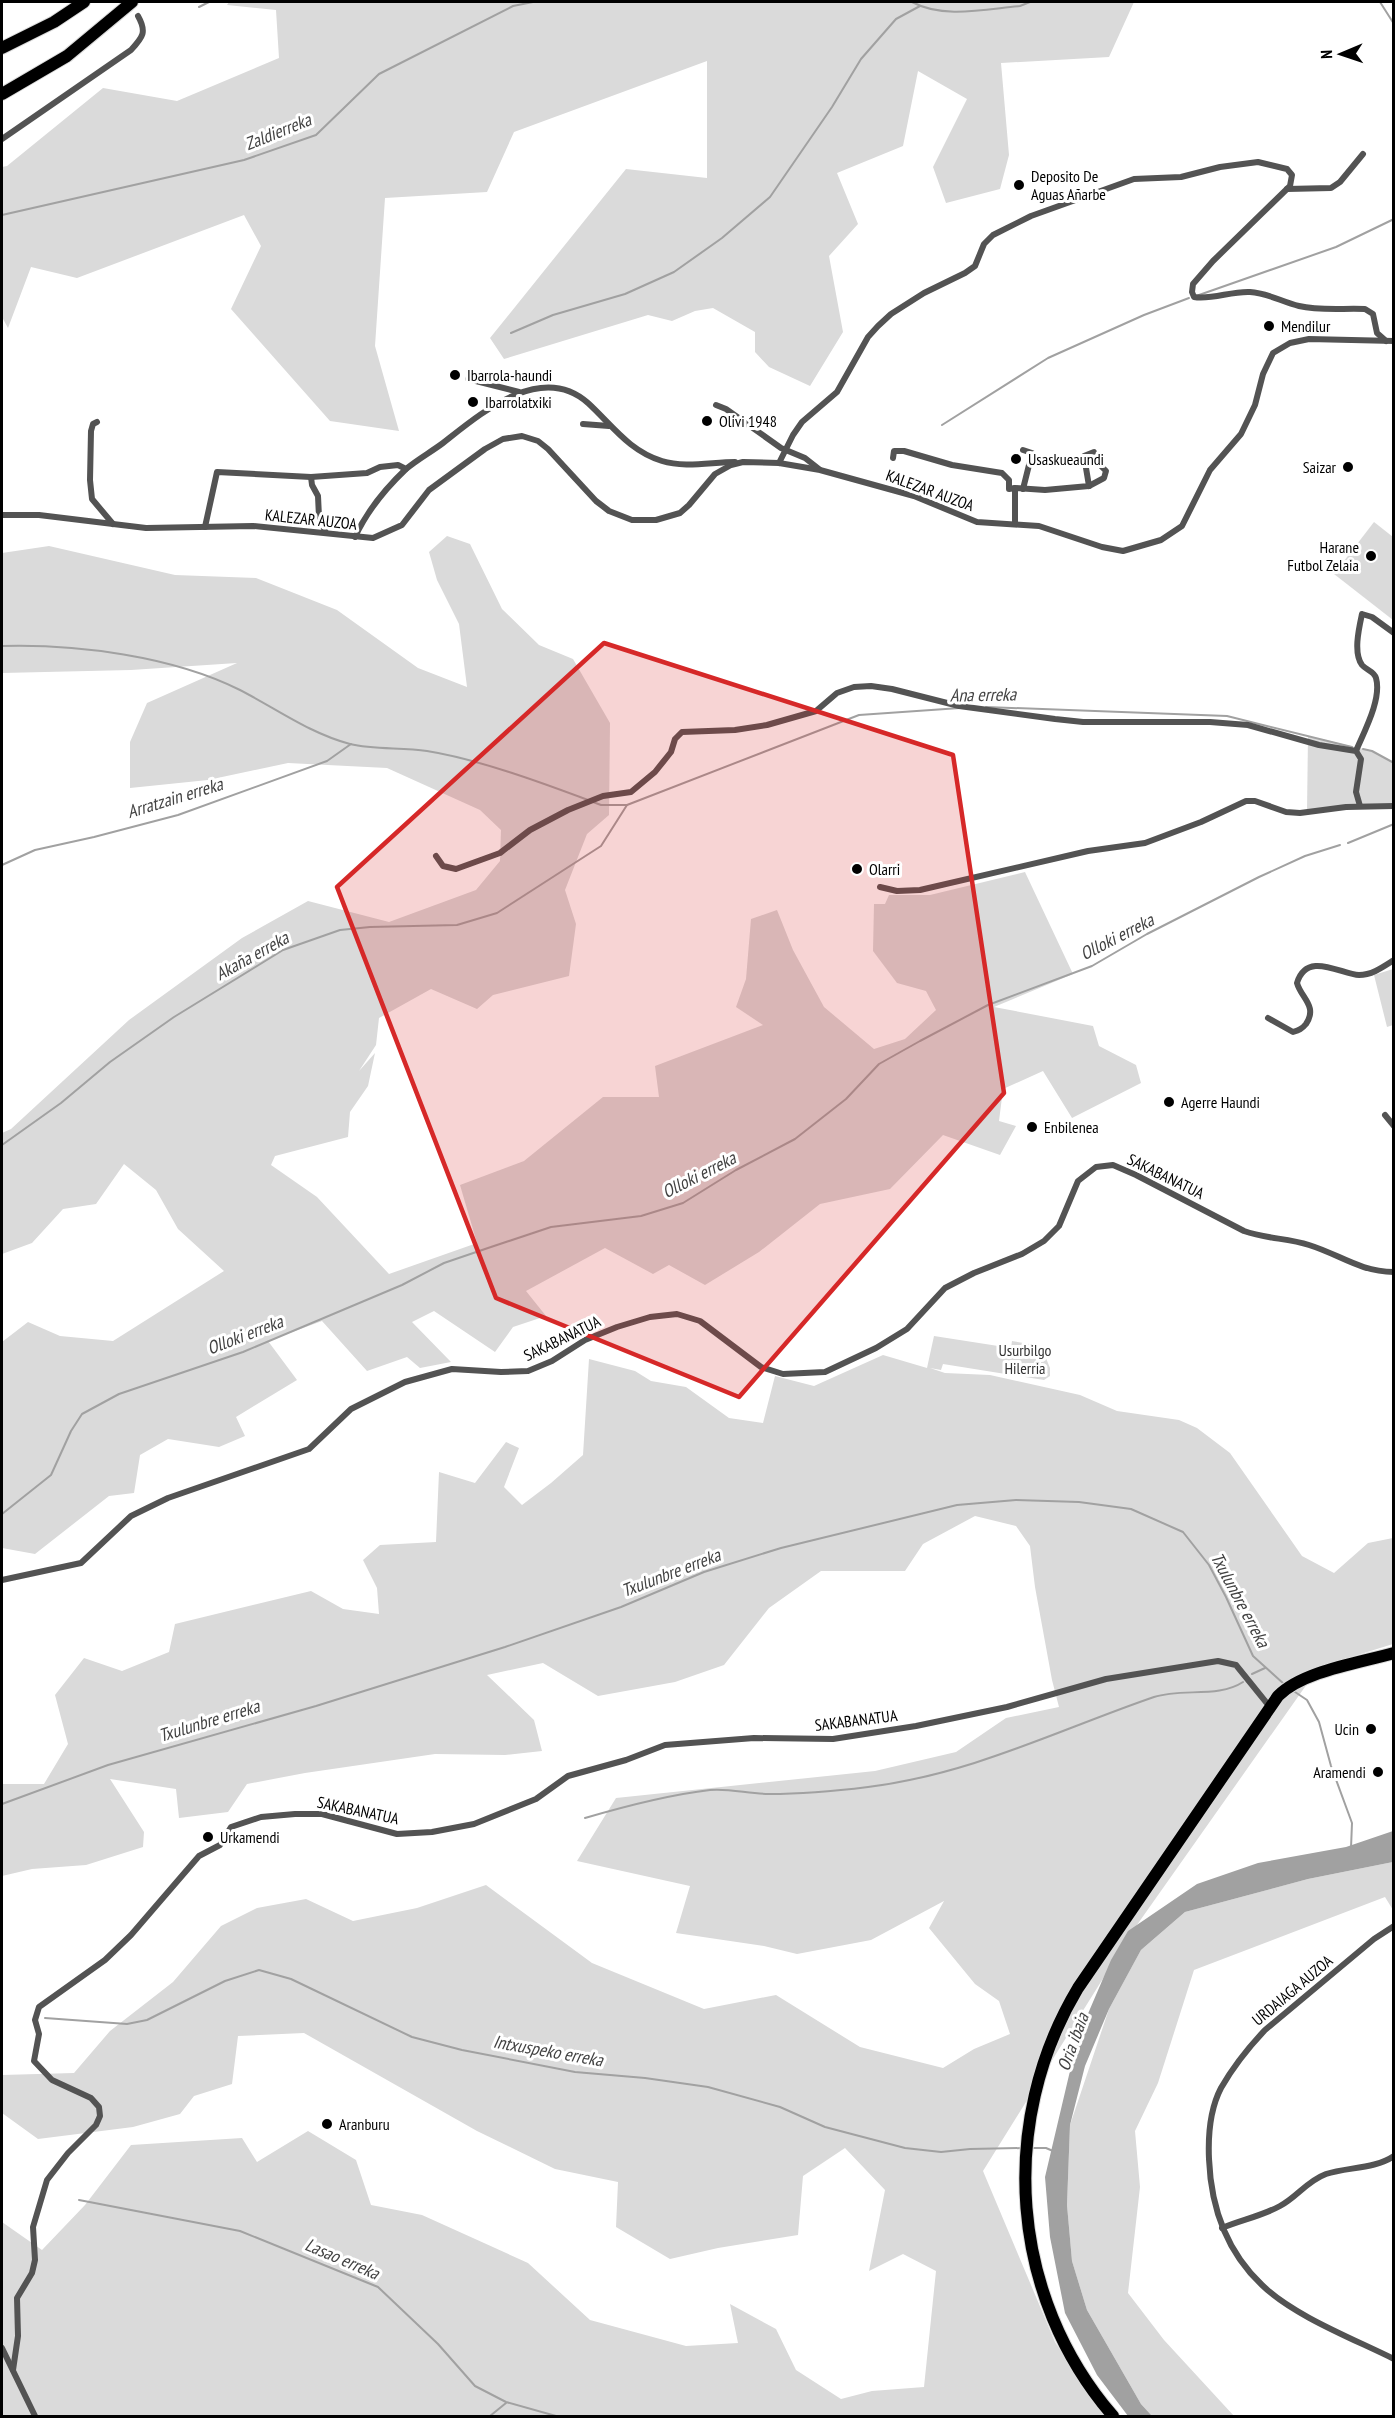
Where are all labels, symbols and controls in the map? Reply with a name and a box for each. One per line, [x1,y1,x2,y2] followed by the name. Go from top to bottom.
[1311,24,1371,84] north arrow
[1316,50,1336,59] text: N
[241,108,315,155] water label: Zaldierreka
[1031,166,1106,204] place label: Deposito De Aguas Añarbe
[1012,178,1026,192] marker: Deposito De Aguas Añarbe
[1281,316,1331,336] place label: Mendilur
[1262,319,1276,333] marker: Mendilur
[467,365,552,385] place label: Ibarrola-haundi
[448,368,462,382] marker: Ibarrola-haundi
[485,392,552,412] place label: Ibarrolatxiki
[466,395,480,409] marker: Ibarrolatxiki
[719,411,777,431] place label: Olivi 1948
[700,414,714,428] marker: Olivi 1948
[1028,449,1104,469] place label: Usaskueaundi
[1009,452,1023,466] marker: Usaskueaundi
[1303,457,1337,477] place label: Saizar
[1341,460,1355,474] marker: Saizar
[883,465,977,515] street label: KALEZAR AUZOA
[264,504,358,534] street label: KALEZAR AUZOA
[1287,537,1359,575] place label: Harane Futbol Zelaia
[1364,549,1378,563] marker: Harane Futbol Zelaia
[950,682,1017,707] water label: Ana erreka
[124,772,226,823] water label: Arratzain erreka
[869,859,900,879] place label: Olarri
[850,862,864,876] marker: Olarri
[1076,908,1158,965] water label: Olloki erreka
[211,926,293,985] water label: Akaña erreka
[1181,1092,1260,1112] place label: Agerre Haundi
[1162,1095,1176,1109] marker: Agerre Haundi
[1044,1117,1099,1137] place label: Enbilenea
[1025,1120,1039,1134] marker: Enbilenea
[658,1146,740,1203] water label: Olloki erreka
[1124,1149,1208,1203] street label: SAKABANATUA
[204,1309,287,1360] water label: Olloki erreka
[520,1311,604,1365] street label: SAKABANATUA
[998,1340,1052,1378] park label: Usurbilgo Hilerria
[618,1543,724,1602] water label: Txulunbre erreka
[1206,1548,1275,1652] water label: Txulunbre erreka
[156,1694,263,1747] water label: Txulunbre erreka
[814,1705,899,1735] street label: SAKABANATUA
[1334,1719,1359,1739] place label: Ucin
[1364,1722,1378,1736] marker: Ucin
[1313,1762,1366,1782] place label: Aramendi
[1371,1765,1385,1779] marker: Aramendi
[315,1792,401,1828] street label: SAKABANATUA
[220,1827,280,1847] place label: Urkamendi
[201,1830,215,1844] marker: Urkamendi
[1248,1950,1337,2030] street label: URDAIAGA AUZOA
[1052,2009,1094,2074] water label: Oria ibaia
[492,2030,605,2072] water label: Intxuspeko erreka
[339,2114,390,2134] place label: Aranburu
[320,2117,334,2131] marker: Aranburu
[302,2233,383,2285] water label: Lasao erreka

